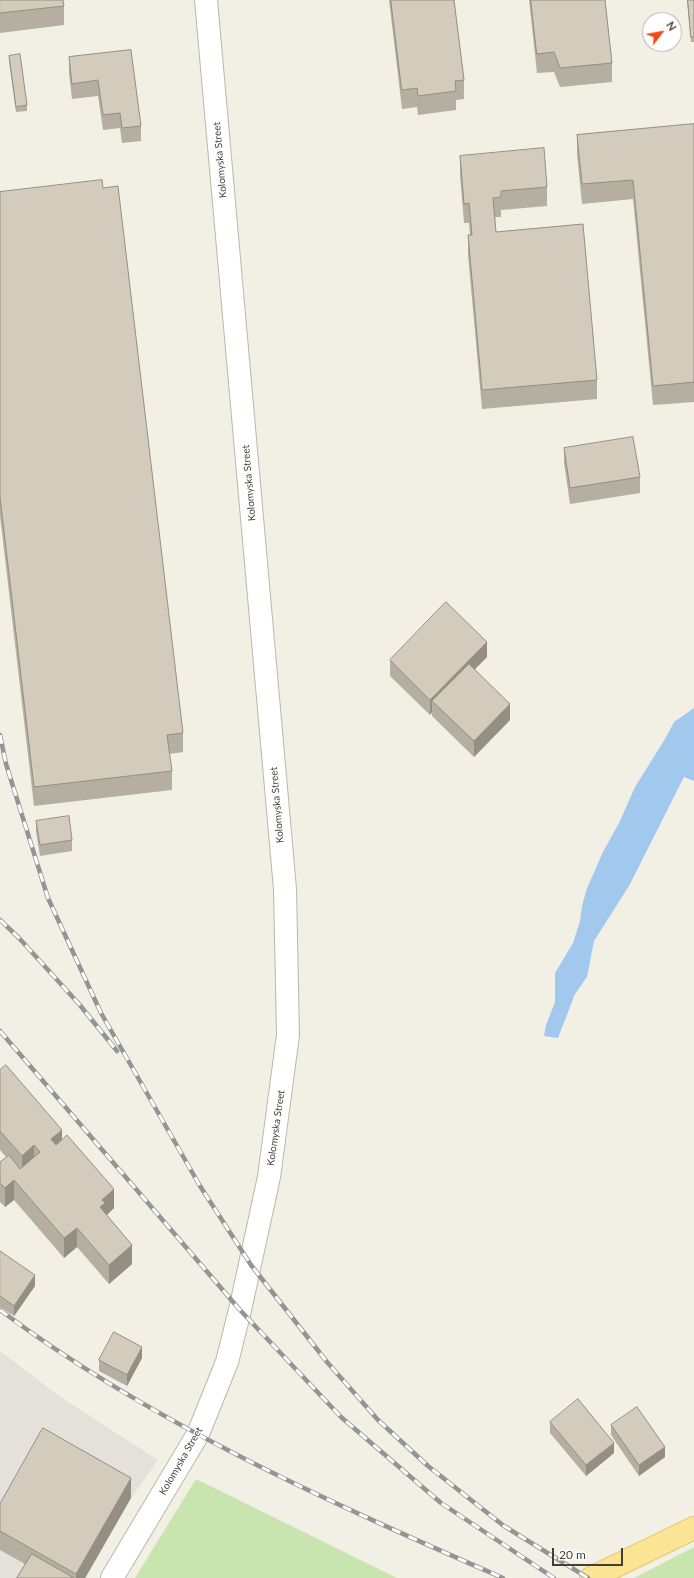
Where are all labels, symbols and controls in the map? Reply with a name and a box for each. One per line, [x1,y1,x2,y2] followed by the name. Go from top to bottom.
[642,12,682,52] north arrow
[664,19,680,33] text: N
[211,121,229,199] street label: Kolomyska Street
[240,444,258,522] street label: Kolomyska Street
[268,766,286,844] street label: Kolomyska Street
[265,1089,287,1167] street label: Kolomyska Street
[157,1425,205,1497] street label: Kolomyska Street
[554,1540,625,1566] scale bar
[559,1547,586,1562] text: 20 m

